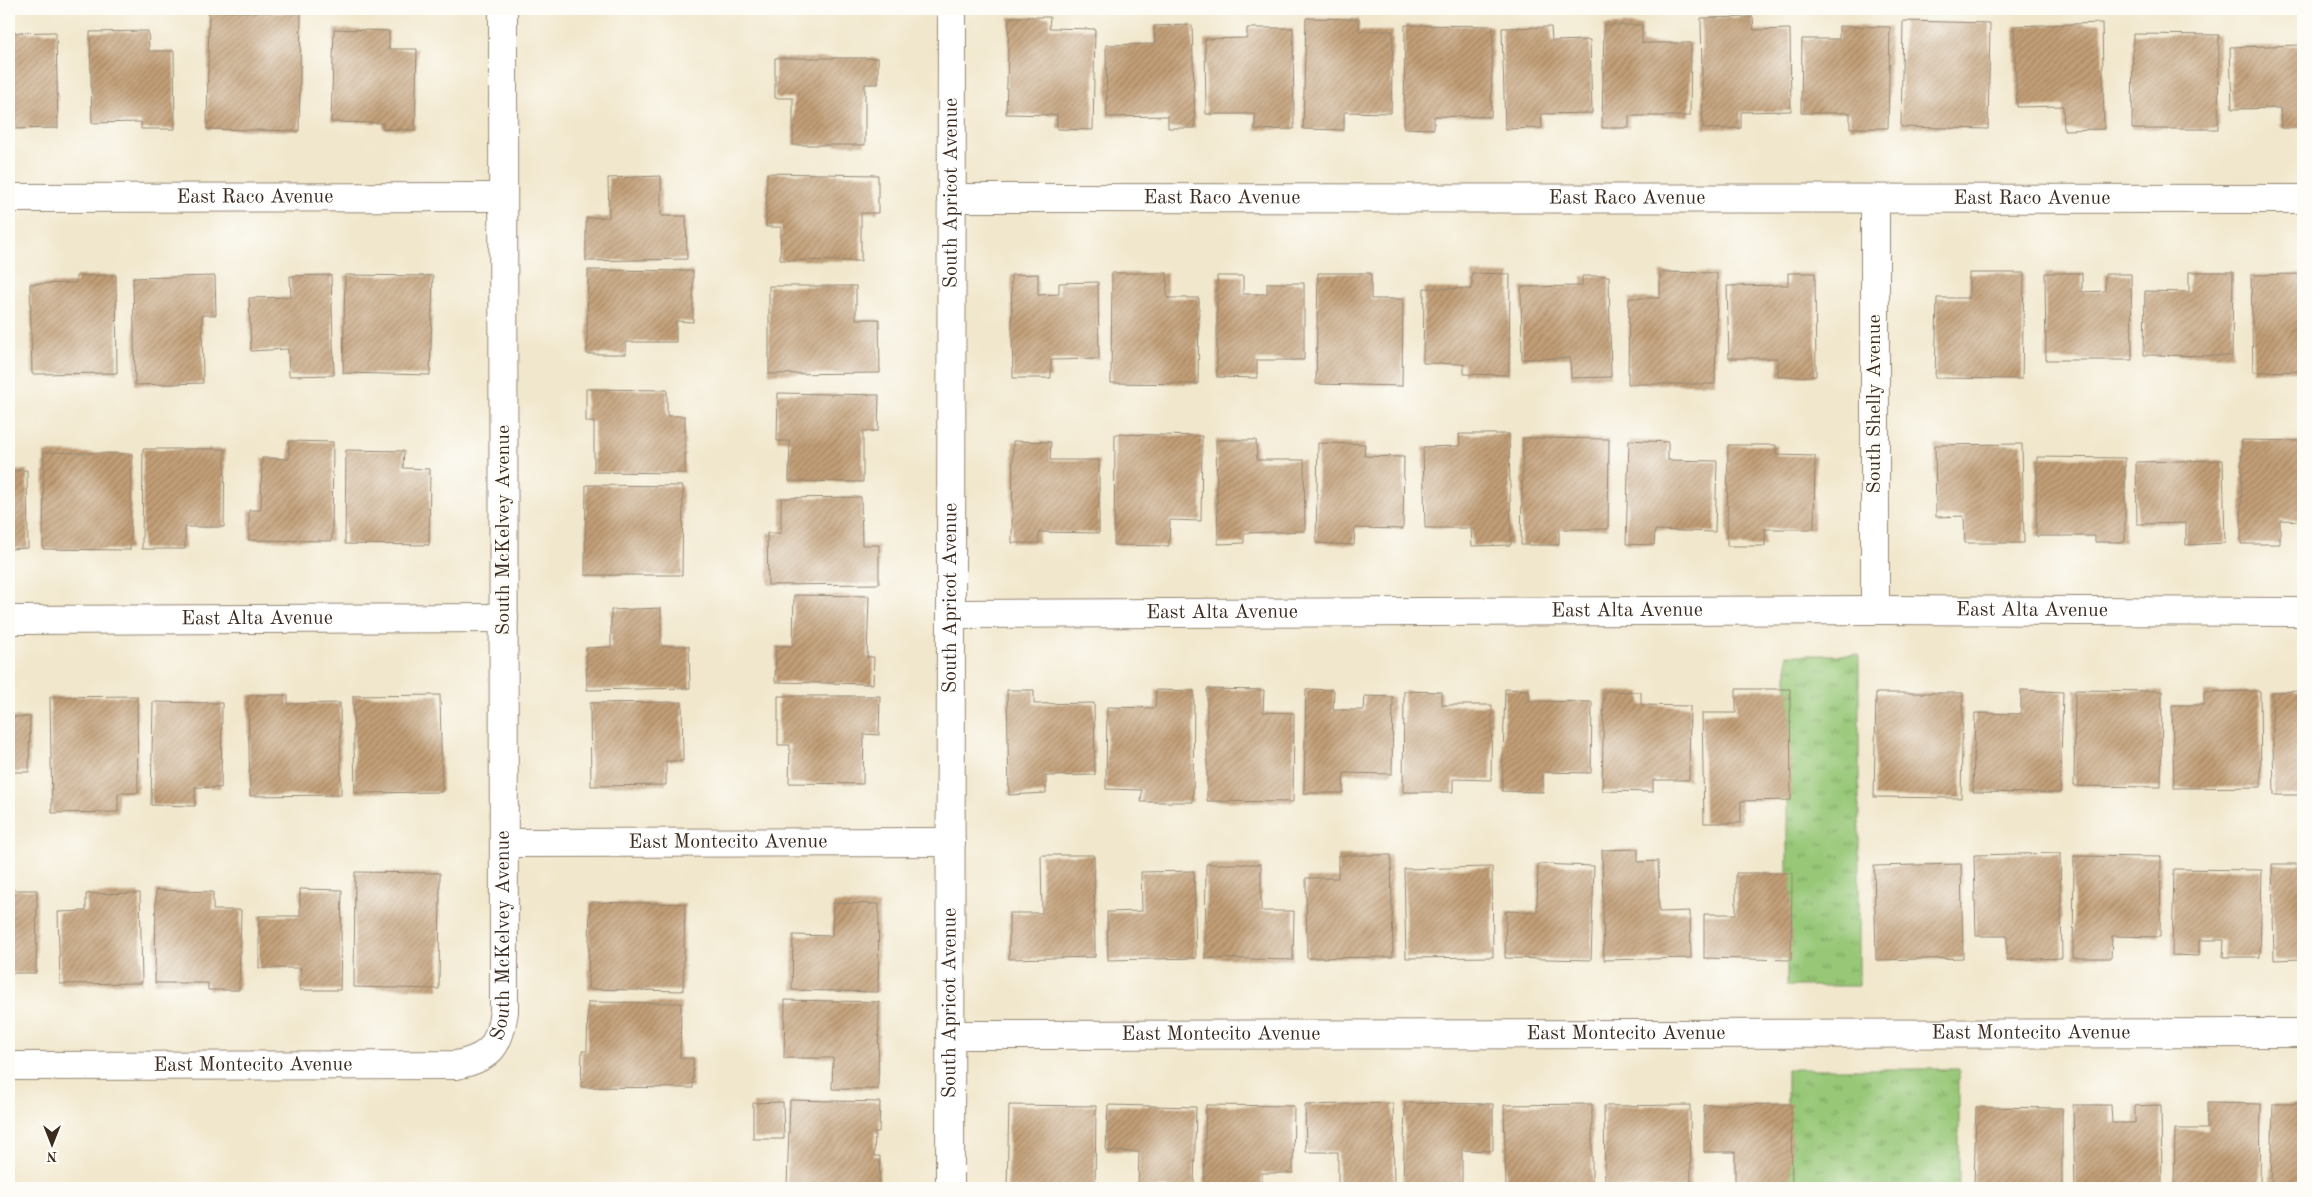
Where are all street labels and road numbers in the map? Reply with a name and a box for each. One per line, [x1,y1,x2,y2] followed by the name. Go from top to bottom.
[942,98,962,288] street label: South Apricot Avenue
[176,187,334,208] street label: East Raco Avenue
[1143,188,1301,208] street label: East Raco Avenue
[1548,188,1706,209] street label: East Raco Avenue
[1953,189,2111,209] street label: East Raco Avenue
[1865,314,1885,494] street label: South Shelly Avenue
[494,425,514,635] street label: South McKelvey Avenue
[941,503,961,693] street label: South Apricot Avenue
[1956,600,2108,621] street label: East Alta Avenue
[1551,601,1703,621] street label: East Alta Avenue
[1146,602,1298,623] street label: East Alta Avenue
[181,609,333,629] street label: East Alta Avenue
[488,831,514,1043] street label: South McKelvey Avenue
[629,832,827,853] street label: East Montecito Avenue
[940,908,960,1098] street label: South Apricot Avenue
[1932,1023,2130,1044] street label: East Montecito Avenue
[1122,1024,1320,1045] street label: East Montecito Avenue
[1527,1024,1725,1044] street label: East Montecito Avenue
[154,1055,352,1076] street label: East Montecito Avenue

